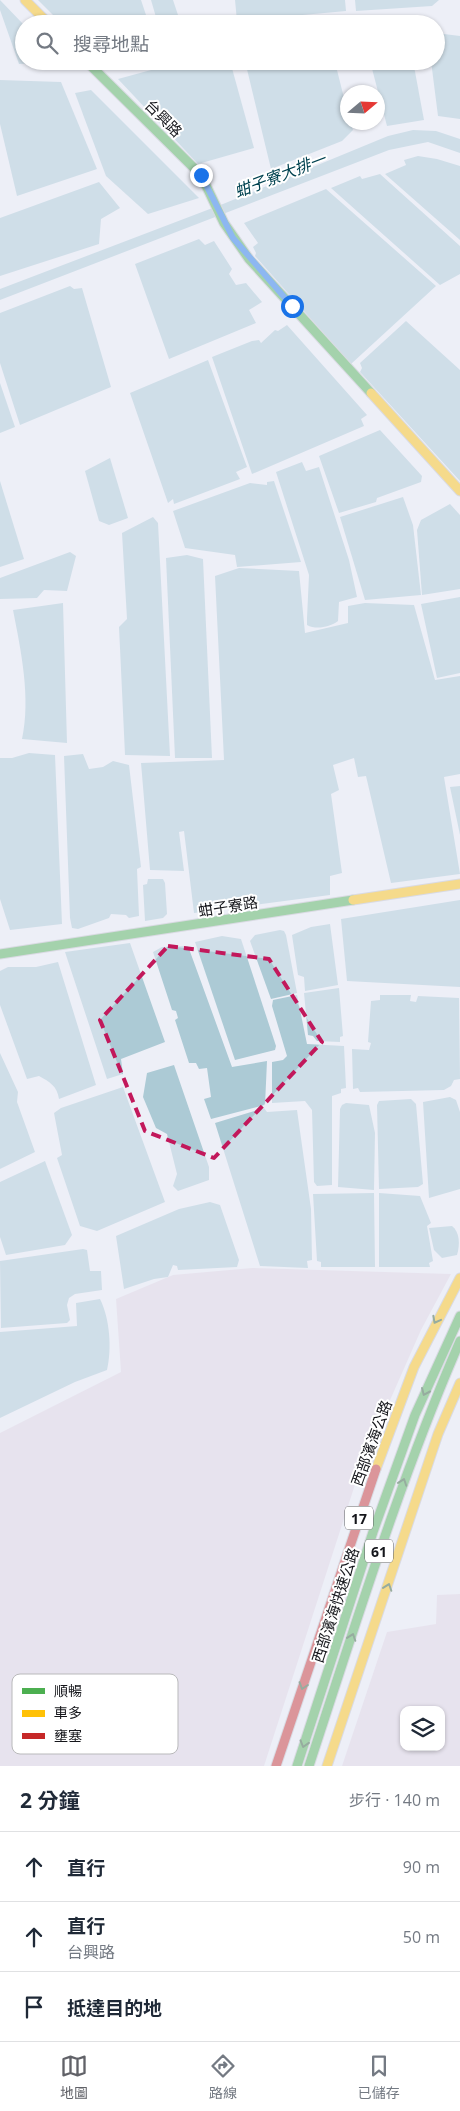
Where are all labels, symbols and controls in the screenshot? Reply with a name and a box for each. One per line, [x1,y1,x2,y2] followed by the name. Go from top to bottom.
[15,15,445,70] search box
[33,29,61,57] icon: search
[73,31,149,57] text: 搜尋地點
[340,85,385,130] north arrow
[141,95,187,141] street label: 台興路
[231,147,331,202] water label: 蚶子寮大排一
[190,164,213,187] route end
[281,295,304,318] route start
[197,891,259,921] street label: 蚶子寮路
[432,1314,442,1323] one-way arrow
[420,1387,431,1396] one-way arrow
[346,1397,396,1489] street label: 西部濱海公路
[397,1479,407,1487] one-way arrow
[345,1506,373,1530] road number: 17
[365,1540,393,1562] road number: 61
[307,1545,363,1665] street label: 西部濱海快速公路
[382,1583,392,1592] one-way arrow
[346,1633,356,1641] one-way arrow
[12,1674,178,1754] legend
[54,1681,82,1700] text: 順暢
[299,1682,309,1690] one-way arrow
[54,1703,82,1722] text: 車多
[400,1706,445,1751] map controls
[400,1706,445,1751] button: layers
[54,1726,82,1745] text: 壅塞
[299,1739,309,1748] one-way arrow
[20,1786,79,1814] text: 2 分鐘
[349,1789,440,1811] text: 步行 · 140 m
[20,1853,48,1881] icon: ahead
[67,1855,105,1881] text: 直行
[403,1856,440,1878] text: 90 m
[67,1913,105,1939] text: 直行
[20,1923,48,1951] icon: ahead
[403,1926,440,1948] text: 50 m
[67,1941,115,1963] text: 台興路
[20,1993,48,2021] icon: arrive
[67,1995,162,2021] text: 抵達目的地
[60,2052,88,2102] tab: 地圖
[209,2052,237,2102] tab: 路線
[358,2052,400,2102] tab: 已儲存

